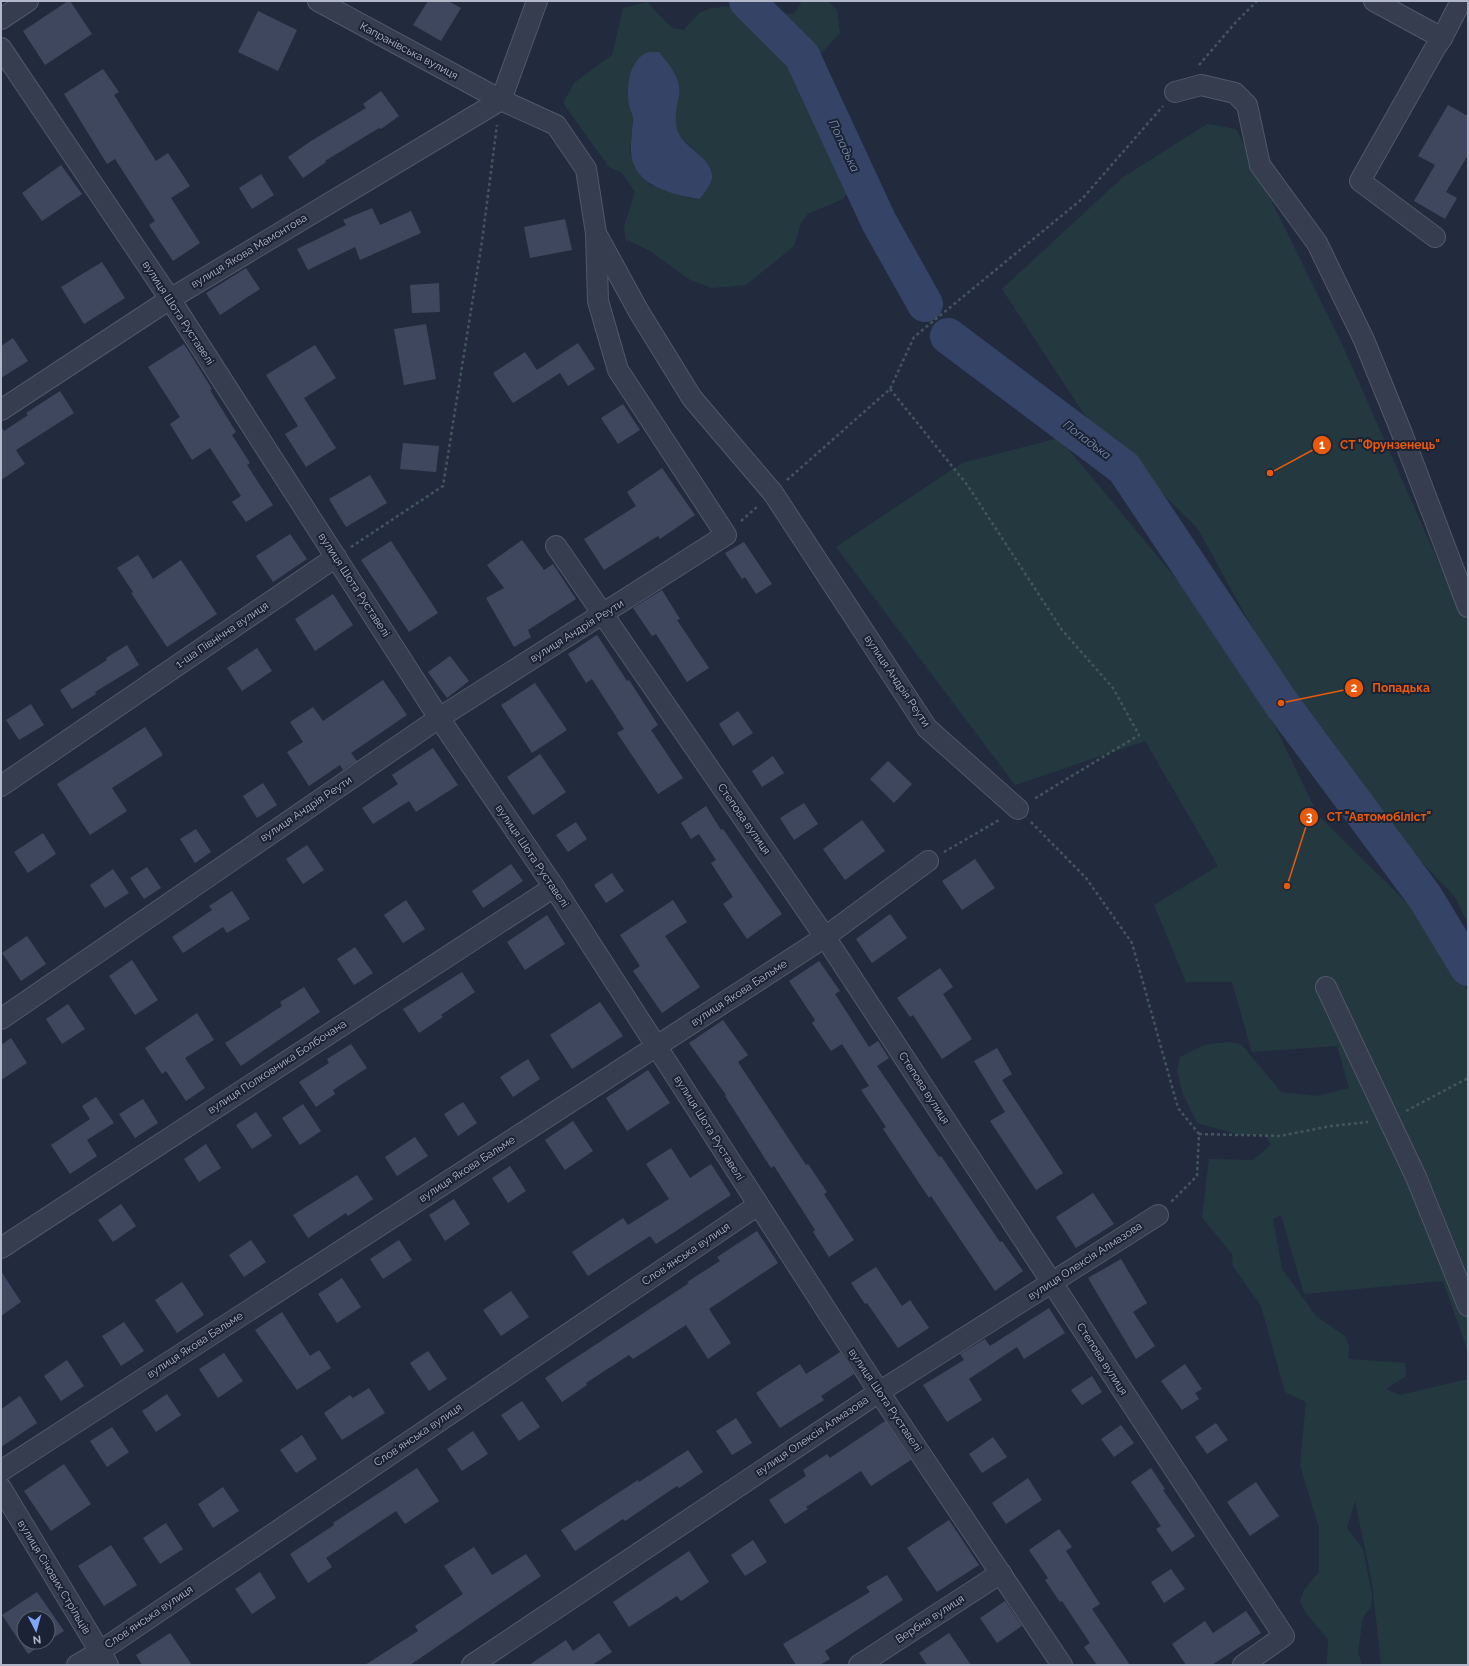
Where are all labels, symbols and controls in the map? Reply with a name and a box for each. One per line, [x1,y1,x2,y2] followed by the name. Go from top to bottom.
[358,20,460,82] street label: Капранівська вулиця
[826,118,862,174] water label: Попадька
[189,211,309,291] street label: вулиця Якова Мамонтова
[139,259,217,367] street label: вулиця Шота Руставелі
[1060,418,1114,462] water label: Попадька
[1312,433,1448,457] callout: СТ "Фрунзенець"
[1319,438,1325,452] text: 1
[1340,438,1440,452] text: СТ "Фрунзенець"
[315,531,393,639] street label: вулиця Шота Руставелі
[528,597,626,665] street label: вулиця Андрія Реути
[173,599,271,671] street label: 1-ша Північна вулиця
[861,633,933,729] street label: вулиця Андрія Реути
[1344,676,1438,700] callout: Попадька
[1351,681,1358,695] text: 2
[1372,681,1430,695] text: Попадька
[258,773,354,845] street label: вулиця Андрія Реути
[715,781,773,857] street label: Степова вулиця
[493,802,571,910] street label: вулиця Шота Руставелі
[1299,805,1439,829] callout: СТ "Автомобіліст"
[1306,810,1313,824] text: 3
[1327,810,1431,824] text: СТ "Автомобіліст"
[688,957,790,1029] street label: вулиця Якова Бальме
[205,1017,349,1117] street label: вулиця Полковника Болбочана
[896,1049,952,1127] street label: Степова вулиця
[671,1073,747,1183] street label: вулиця Шота Руставелі
[416,1133,518,1205] street label: вулиця Якова Бальме
[1026,1219,1144,1303] street label: вулиця Олексія Алмазова
[640,1220,732,1288] street label: Словʼянська вулиця
[144,1309,246,1381] street label: вулиця Якова Бальме
[1074,1320,1130,1398] street label: Степова вулиця
[846,1346,924,1454] street label: вулиця Шота Руставелі
[753,1393,871,1479] street label: вулиця Олексія Алмазова
[372,1401,464,1469] street label: Словʼянська вулиця
[15,1518,93,1636] street label: вулиця Січових Стрільців
[103,1583,195,1651] street label: Словʼянська вулиця
[893,1592,967,1646] street label: Вербна вулиця
[16,1610,56,1650] north arrow
[32,1633,42,1646] text: N

